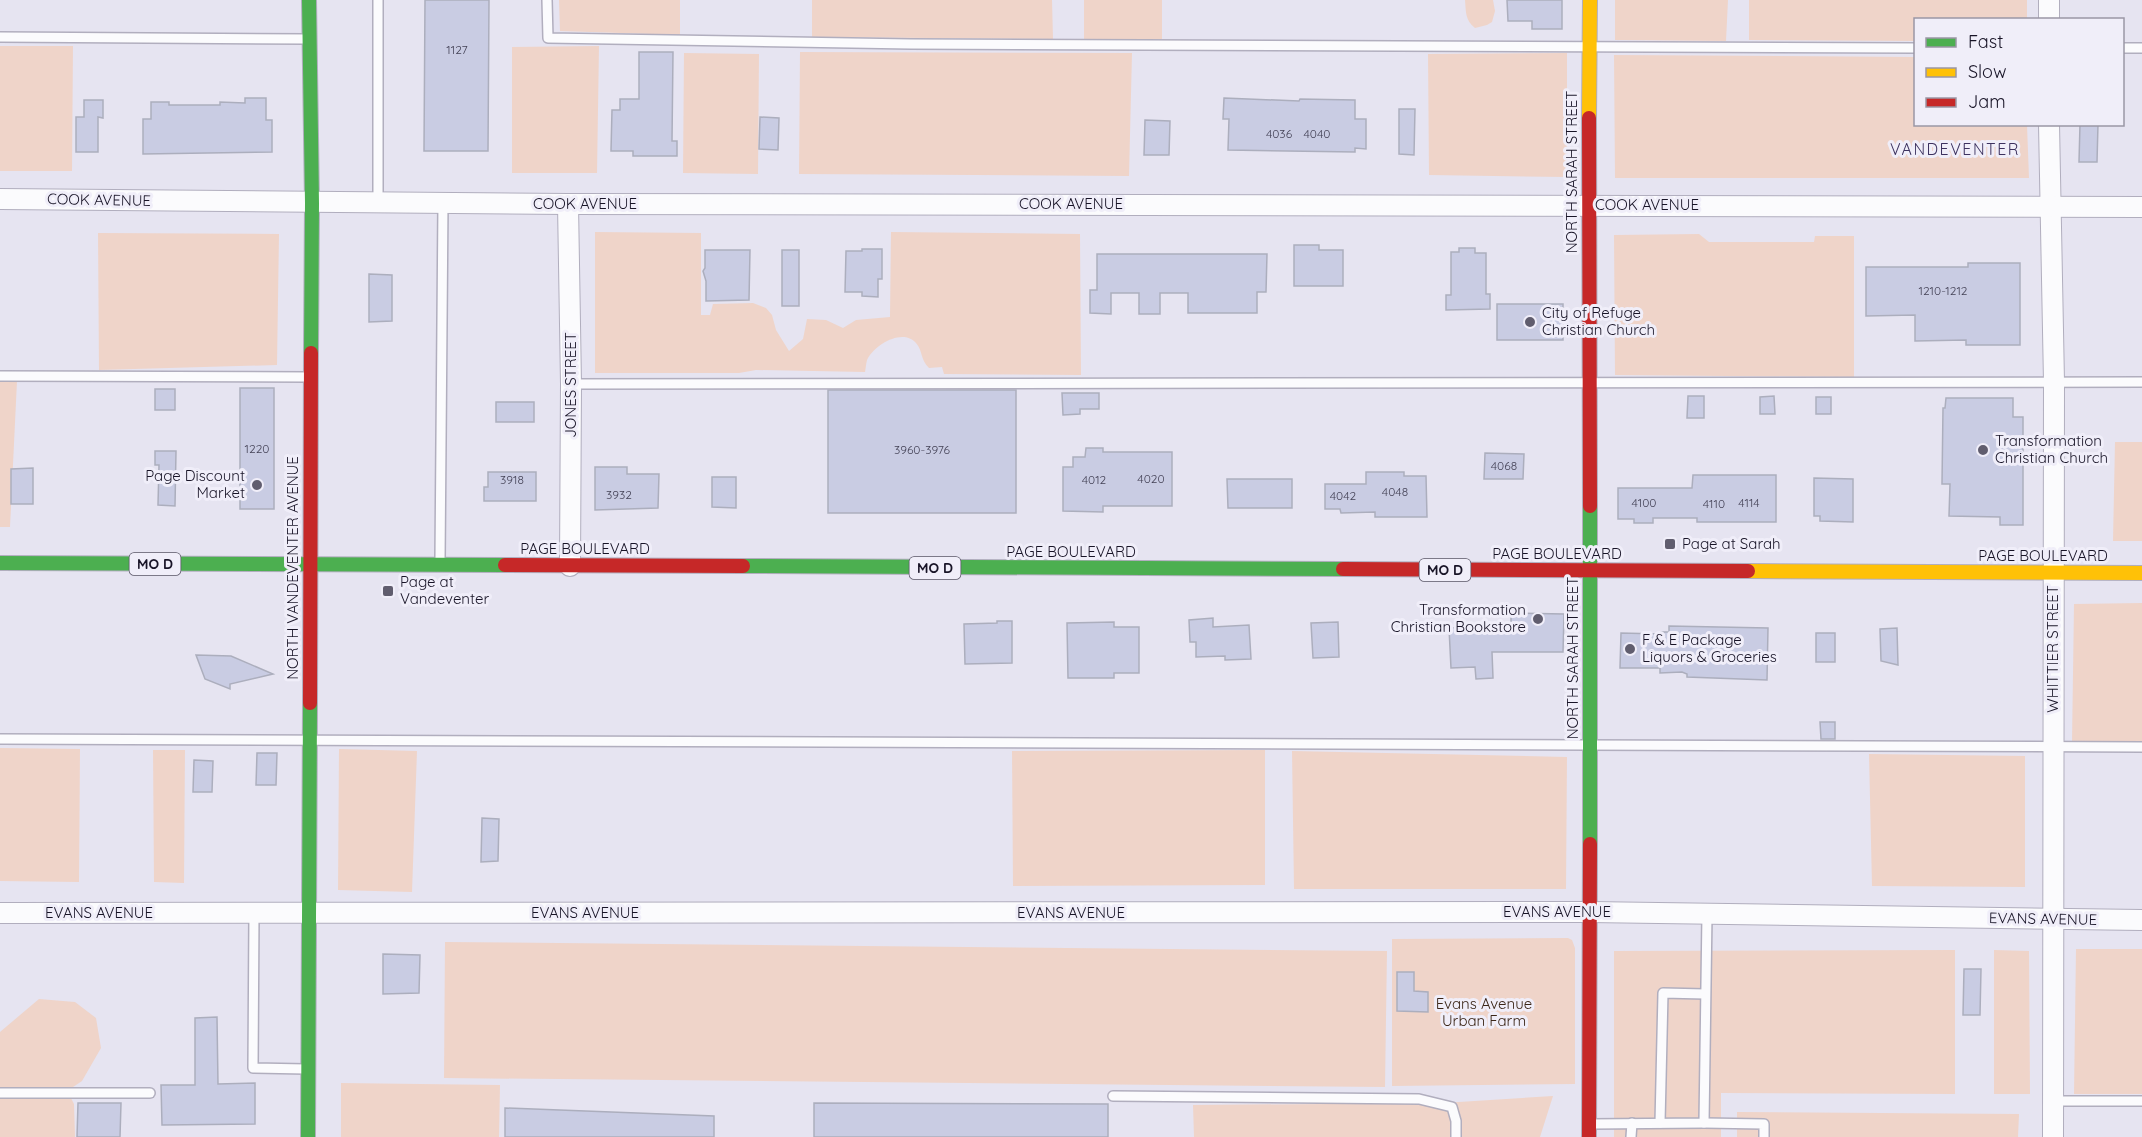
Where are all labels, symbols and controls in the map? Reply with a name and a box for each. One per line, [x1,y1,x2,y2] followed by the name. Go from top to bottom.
[1914,18,2124,126] legend
[1968,30,2003,53] text: Fast
[446,42,468,57] house number: 1127
[1968,60,2006,83] text: Slow
[1968,90,2006,113] text: Jam
[1562,91,1581,253] street label: NORTH SARAH STREET
[1266,126,1293,141] house number: 4036
[1304,126,1330,141] house number: 4040
[1890,139,2020,159] district label: VANDEVENTER
[47,189,151,210] street label: COOK AVENUE
[533,194,637,213] street label: COOK AVENUE
[1019,194,1123,213] street label: COOK AVENUE
[1595,195,1699,214] street label: COOK AVENUE
[1919,283,1968,298] house number: 1210-1212
[1542,303,1655,339] place label: City of Refuge Christian Church
[1523,315,1537,329] marker: City of Refuge Christian Church
[561,332,580,438] street label: JONES STREET
[1995,431,2108,467] place label: Transformation Christian Church
[245,441,269,456] house number: 1220
[894,442,951,457] house number: 3960-3976
[1976,443,1990,457] marker: Transformation Christian Church
[283,456,302,680] street label: NORTH VANDEVENTER AVENUE
[1491,458,1517,473] house number: 4068
[145,466,245,502] place label: Page Discount Market
[1137,471,1165,486] house number: 4020
[500,472,524,487] house number: 3918
[1082,472,1107,487] house number: 4012
[250,478,264,492] marker: Page Discount Market
[1382,484,1408,499] house number: 4048
[606,487,632,502] house number: 3932
[1330,488,1357,503] house number: 4042
[1632,495,1656,510] house number: 4100
[1738,495,1760,510] house number: 4114
[1703,496,1725,511] house number: 4110
[1682,534,1781,553] place label: Page at Sarah
[1663,537,1677,551] marker: Page at Sarah
[520,539,650,558] street label: PAGE BOULEVARD
[1006,542,1136,561] street label: PAGE BOULEVARD
[1492,544,1622,563] street label: PAGE BOULEVARD
[1978,546,2108,565] street label: PAGE BOULEVARD
[130,553,180,575] road number: MO D
[910,557,960,579] road number: MO D
[1420,559,1470,581] road number: MO D
[400,572,490,608] place label: Page at Vandeventer
[1563,577,1582,739] street label: NORTH SARAH STREET
[381,584,395,598] marker: Page at Vandeventer
[2043,585,2062,713] street label: WHITTIER STREET
[1391,600,1526,636] place label: Transformation Christian Bookstore
[1531,612,1545,626] marker: Transformation Christian Bookstore
[1642,630,1777,666] place label: F & E Package Liquors & Groceries
[1623,642,1637,656] marker: F & E Package Liquors & Groceries
[1503,902,1611,921] street label: EVANS AVENUE
[45,903,153,922] street label: EVANS AVENUE
[531,903,639,922] street label: EVANS AVENUE
[1017,903,1125,922] street label: EVANS AVENUE
[1989,908,2097,929] street label: EVANS AVENUE
[1436,994,1532,1030] park label: Evans Avenue Urban Farm

